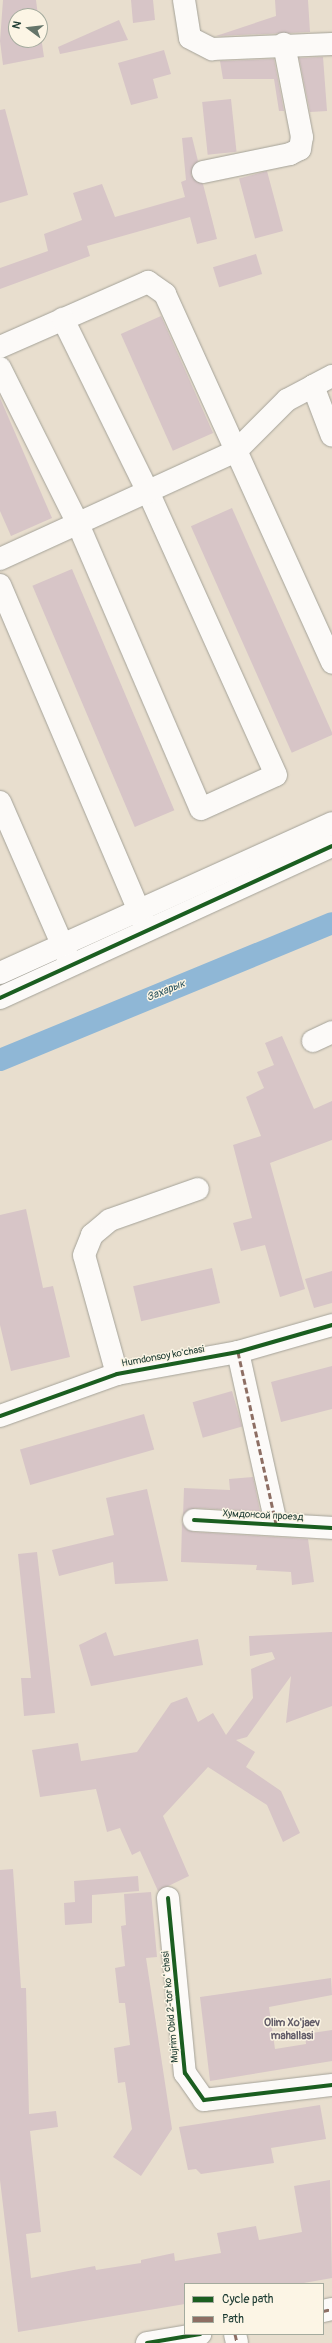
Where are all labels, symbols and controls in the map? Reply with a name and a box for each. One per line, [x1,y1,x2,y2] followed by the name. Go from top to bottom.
[8,8,48,48] north arrow
[10,20,24,30] text: N
[145,977,187,1005] water label: Захарык
[121,1344,205,1370] street label: Humdonsoy ko'chasi
[222,1508,304,1524] street label: Хумдонсой проезд
[160,1951,182,2063] street label: Mujrim Obid 2-tor koʻchasi
[264,2017,320,2043] district label: Olim Xo'jaev mahallasi
[184,2283,324,2335] legend
[222,2292,273,2307] text: Cycle path
[222,2312,244,2327] text: Path

